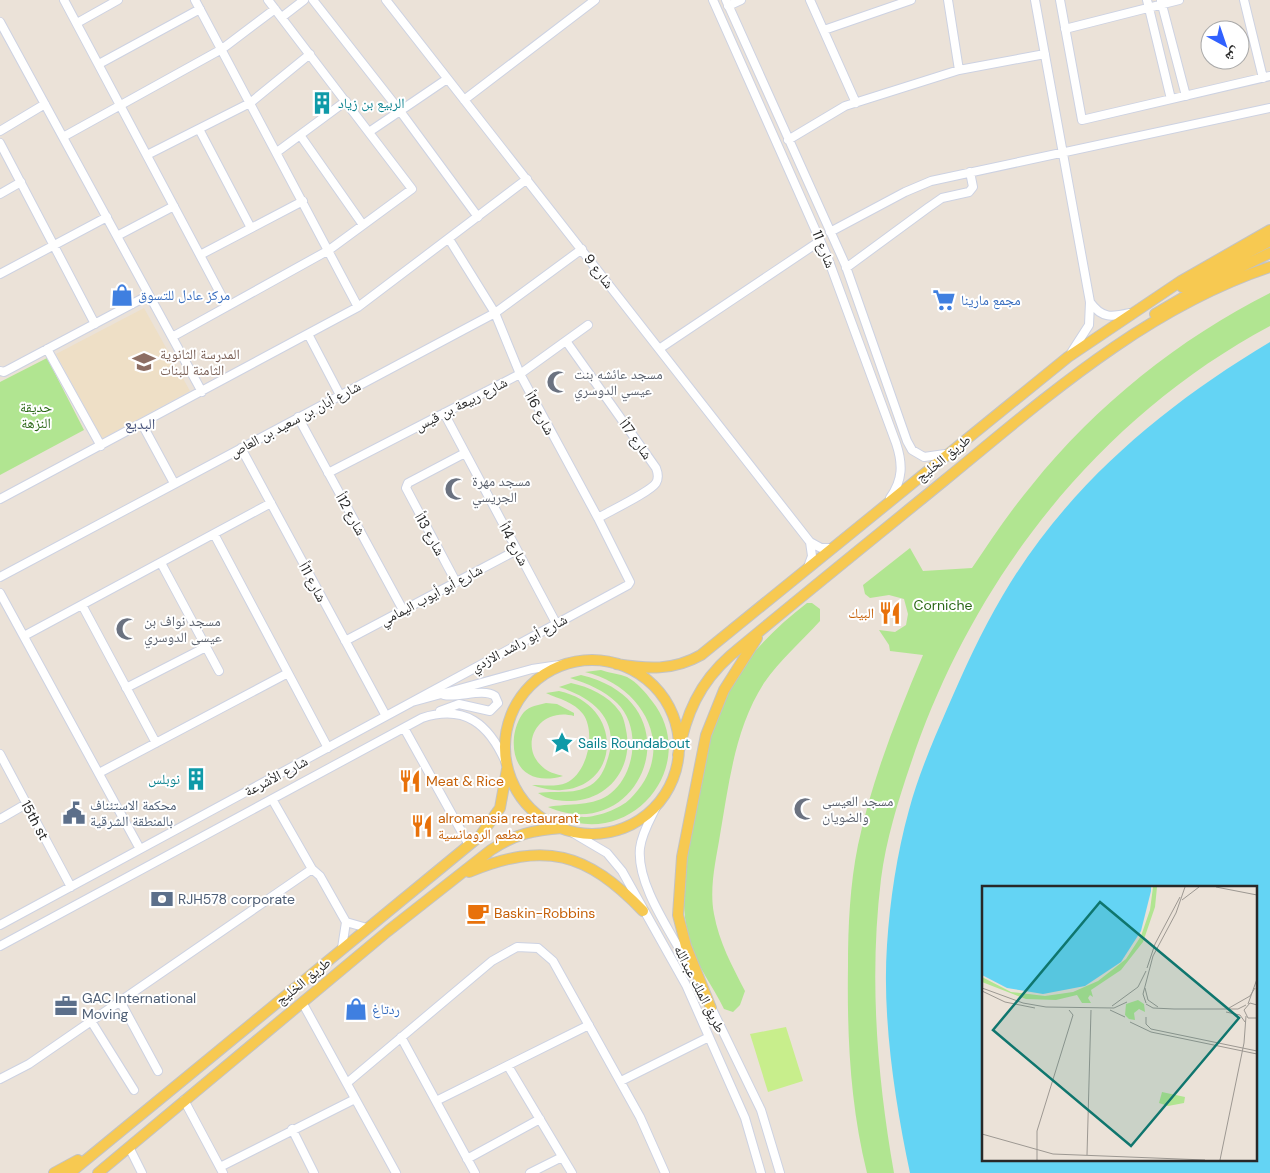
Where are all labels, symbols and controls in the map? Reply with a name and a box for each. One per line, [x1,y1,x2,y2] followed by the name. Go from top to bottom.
[1200,20,1250,70] north arrow
[1222,43,1245,67] text: ش
[309,90,335,116] building icon: الربيع بن زياد
[338,94,405,113] place label: الربيع بن زياد
[807,228,840,271] street label: شارع 11
[579,250,618,293] street label: شارع 9
[109,282,135,308] shop icon: مركز عادل للتسوق
[138,286,230,304] place label: مركز عادل للتسوق
[931,287,957,313] supermarket icon: مجمع مارينا
[961,291,1021,310] place label: مجمع مارينا
[160,345,240,379] place label: المدرسة الثانوية الثامنة للبنات
[131,349,157,375] school or university icon: المدرسة الثانوية الثامنة للبنات
[574,365,663,402] place label: مسجد عائشه بنت عيسي الدوسري
[545,369,571,395] mosque icon: مسجد عائشه بنت عيسي الدوسري
[412,373,511,436] street label: شارع ربيعة بن قيس
[226,377,364,462] street label: شارع أبان بن سعيد بن العاص
[520,388,559,438] street label: شارع 16أ
[20,398,52,432] park label: حديقة النزهة
[125,414,155,434] district label: البديع
[615,415,656,463] street label: شارع 17أ
[912,430,975,486] street label: طريق الخليج
[472,472,530,509] place label: مسجد مهرة الجريسي
[443,476,469,502] mosque icon: مسجد مهرة الجريسي
[331,489,370,539] street label: شارع 12أ
[410,509,449,559] street label: شارع 13أ
[494,519,533,569] street label: شارع 14أ
[294,559,331,605] street label: شارع 11أ
[377,560,487,632] street label: شارع أبو أيوب اليمامي
[914,596,973,614] park label: Corniche
[877,600,903,626] restaurant icon: البيك
[848,604,874,622] place label: البيك
[468,610,571,678] street label: شارع أبو راشد الازدي
[144,612,222,649] place label: مسجد نواف بن عيسى الدوسري
[114,616,140,642] mosque icon: مسجد نواف بن عيسى الدوسري
[549,730,575,756] place icon: Sails Roundabout
[578,734,690,752] place label: Sails Roundabout
[241,752,311,801] street label: شارع الأشرعة
[183,766,209,792] building icon: نوبلس
[397,768,423,794] restaurant icon: Meat & Rice
[148,770,180,788] place label: نوبلس
[426,772,504,790] place label: Meat & Rice
[822,792,893,826] place label: مسجد العيسى والضويان
[90,796,176,830] place label: محكمة الاستئناف بالمنطقة الشرقية
[792,796,818,822] mosque icon: مسجد العيسى والضويان
[17,797,53,843] street label: 15th st
[61,800,87,826] public building icon: محكمة الاستئناف بالمنطقة الشرقية
[438,809,579,844] place label: alromansia restaurant مطعم الرومانسية
[409,813,435,839] restaurant icon: alromansia restaurant مطعم الرومانسية
[149,886,175,912] bank icon: RJH578 corporate
[982,886,1258,1160] inset map
[178,890,295,908] place label: RJH578 corporate
[465,900,491,926] cafe icon: Baskin-Robbins
[494,904,595,922] place label: Baskin-Robbins
[669,942,730,1036] street label: طريق الملك عبدالله
[272,953,335,1009] street label: طريق الخليج
[82,989,196,1023] place label: GAC International Moving
[53,993,79,1019] office icon: GAC International Moving
[343,996,369,1022] shop icon: ردتاغ
[372,1000,400,1019] place label: ردتاغ

